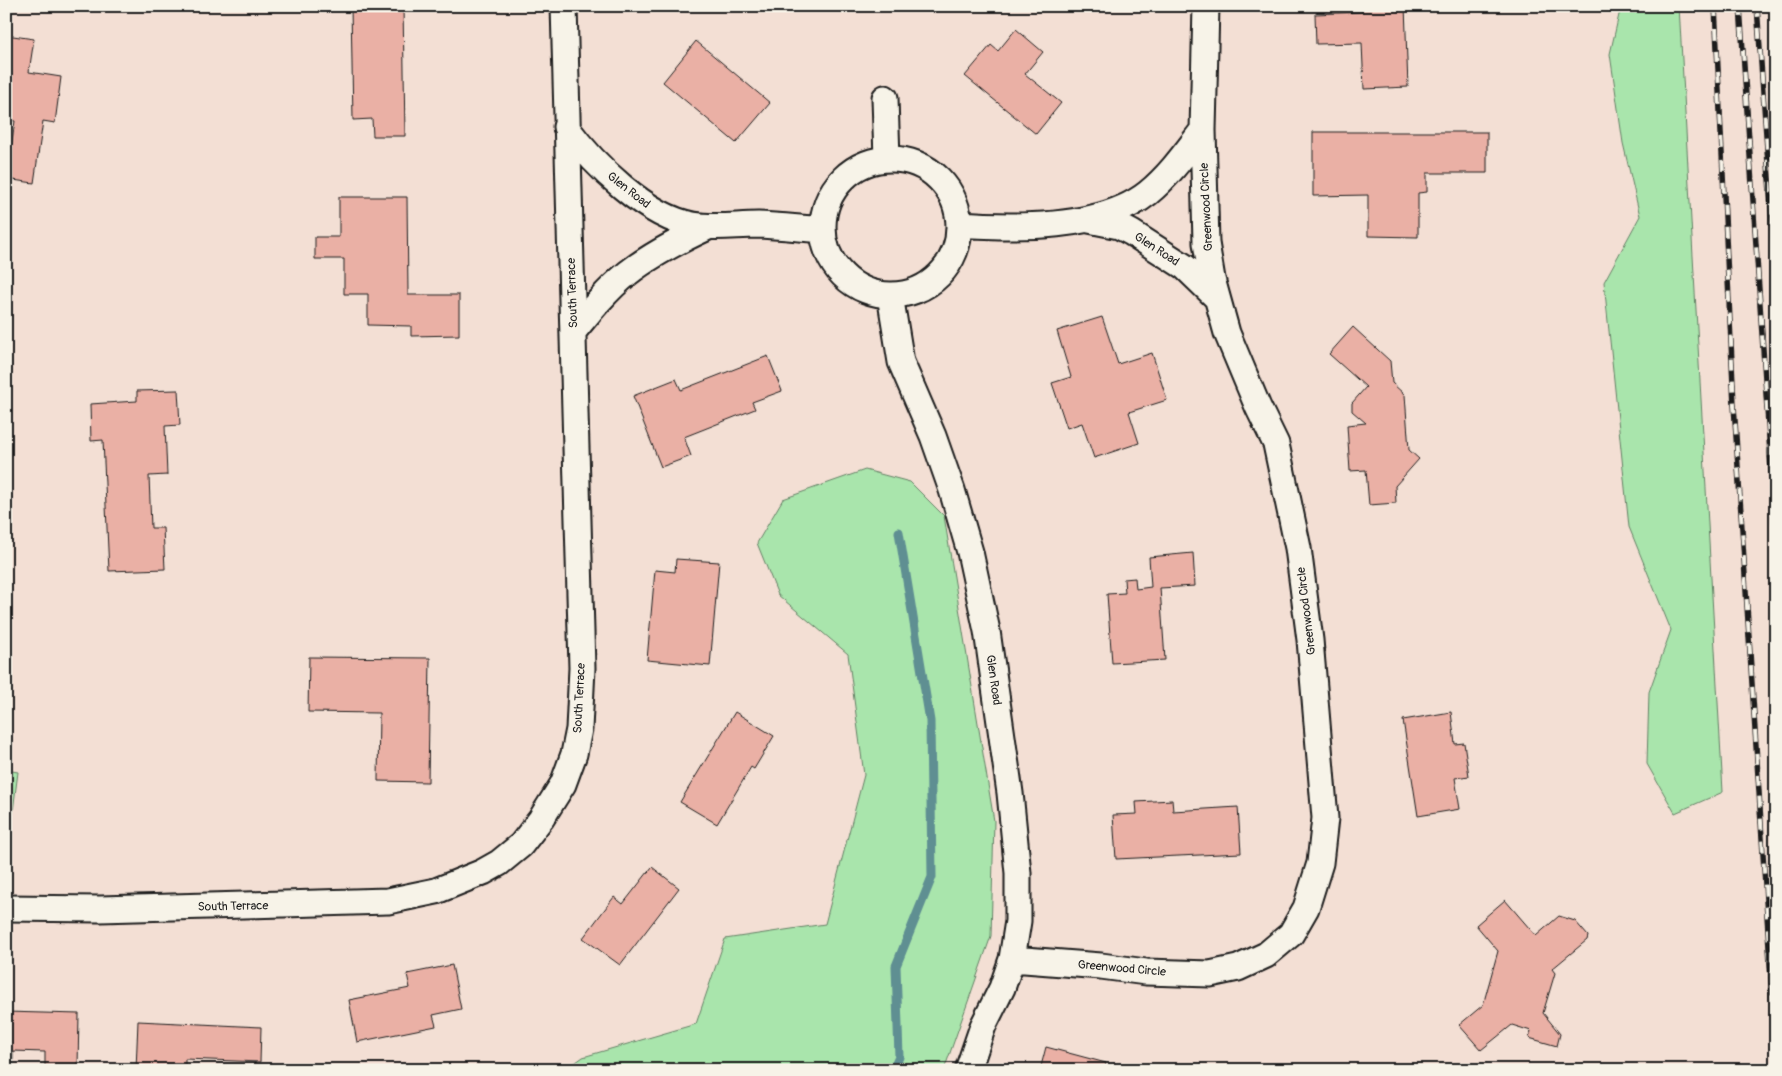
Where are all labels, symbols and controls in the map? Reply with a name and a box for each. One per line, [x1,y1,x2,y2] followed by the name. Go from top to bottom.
[1197,162,1216,252] street label: Greenwood Circle
[604,169,653,212] street label: Glen Road
[1131,229,1182,270] street label: Glen Road
[564,257,581,329] street label: South Terrace
[1294,566,1319,656] street label: Greenwood Circle
[983,654,1004,706] street label: Glen Road
[570,662,589,734] street label: South Terrace
[198,898,268,915] street label: South Terrace
[1077,957,1167,980] street label: Greenwood Circle

